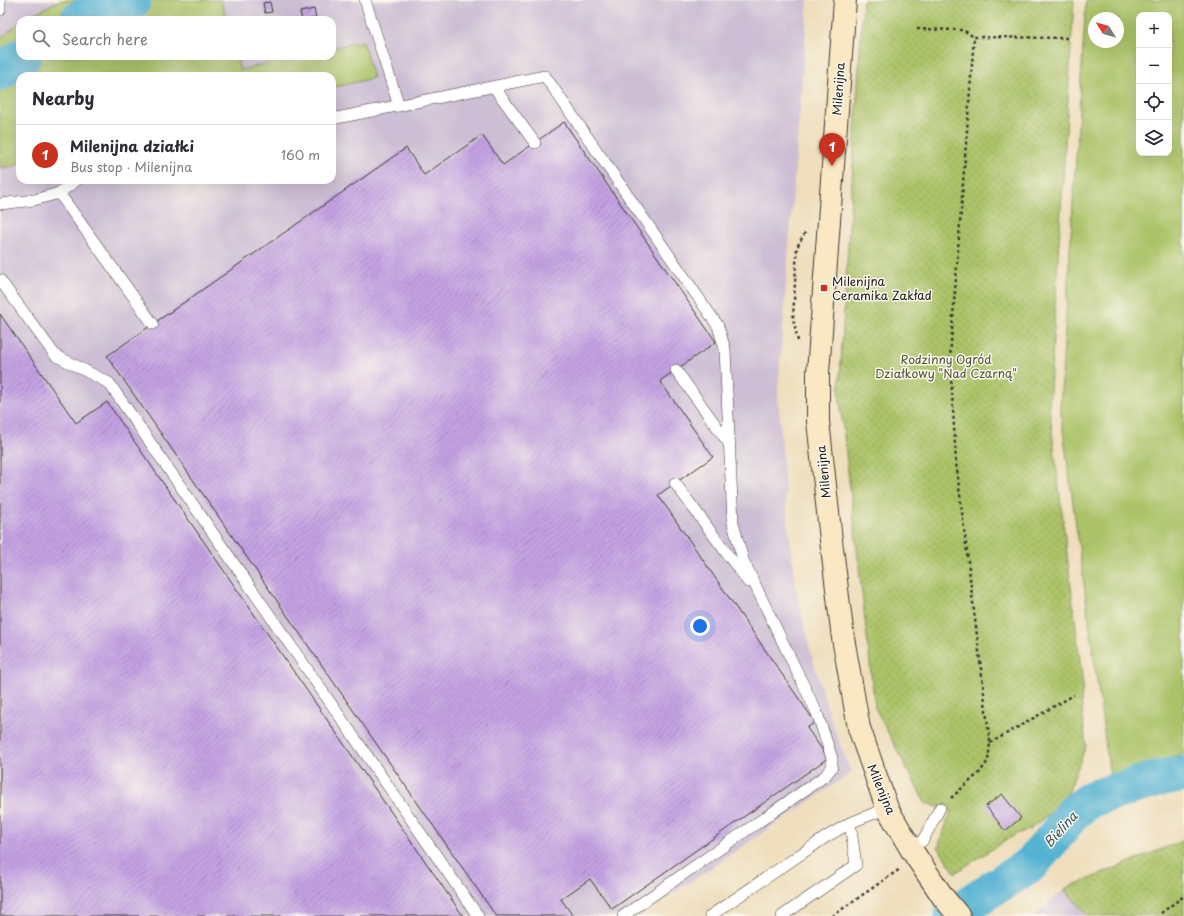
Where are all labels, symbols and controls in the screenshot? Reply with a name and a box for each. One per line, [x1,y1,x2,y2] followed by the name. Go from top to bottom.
[1088,12,1124,48] north arrow
[1136,12,1172,156] map controls
[1136,12,1172,48] button: +
[16,16,336,60] search box
[30,27,52,49] icon: search
[62,27,148,50] text: Search here
[1136,48,1172,84] button: −
[827,61,849,116] street label: Milenijna
[1136,84,1172,120] button: locate
[32,85,94,111] text: Nearby
[1136,120,1172,156] button: layers
[819,133,845,166] pin: 1
[70,134,194,157] text: Milenijna działki
[42,145,48,164] text: 1
[281,145,320,164] text: 160 m
[70,157,192,176] text: Bus stop · Milenijna
[832,272,932,304] place label: Milenijna Ceramika Zakład
[819,283,829,293] marker: Milenijna Ceramika Zakład
[875,350,1017,382] park label: Rodzinny Ogród Działkowy "Nad Czarną"
[811,444,835,499] street label: Milenijna
[690,616,710,636] your location
[863,761,901,817] street label: Milenijna
[1039,806,1082,851] water label: Bielina

